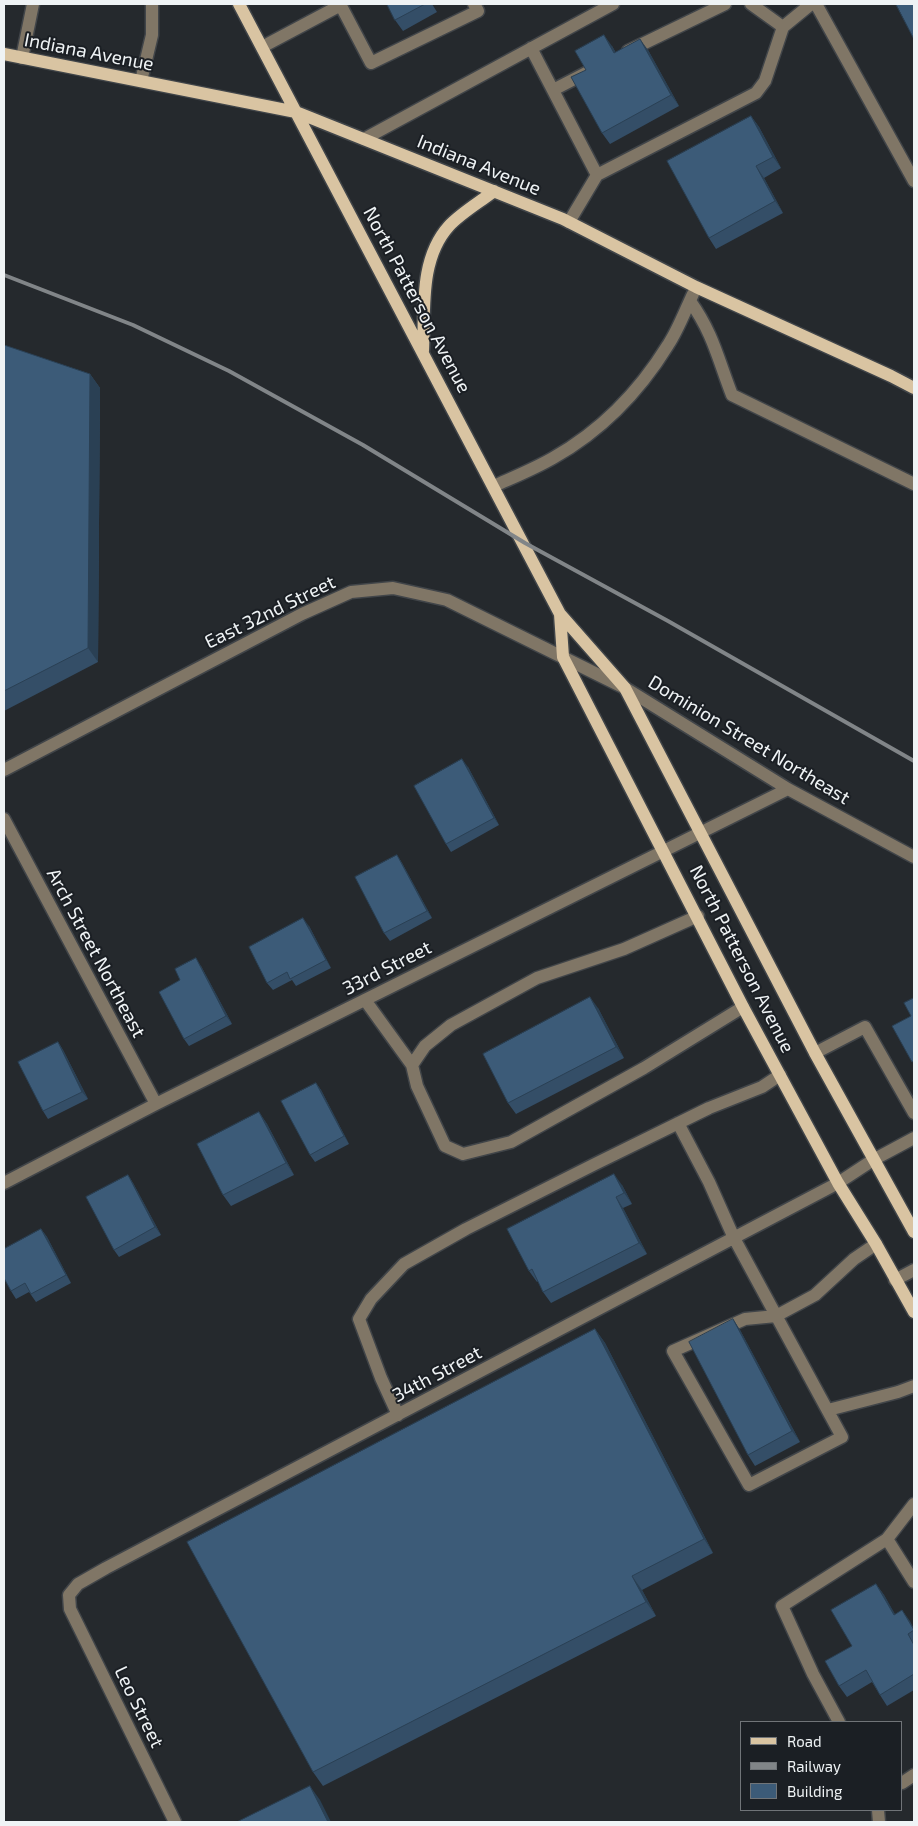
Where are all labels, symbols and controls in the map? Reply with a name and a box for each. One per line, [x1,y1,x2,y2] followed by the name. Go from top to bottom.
[22,28,156,76] street label: Indiana Avenue
[414,130,544,200] street label: Indiana Avenue
[358,203,476,397] street label: North Patterson Avenue
[201,571,339,653] street label: East 32nd Street
[644,671,854,809] street label: Dominion Street Northeast
[685,861,799,1057] street label: North Patterson Avenue
[42,864,150,1042] street label: Arch Street Northeast
[339,936,435,1000] street label: 33rd Street
[389,1341,485,1407] street label: 34th Street
[110,1663,168,1751] street label: Leo Street
[740,1721,903,1811] legend
[787,1732,822,1750] text: Road
[787,1757,841,1775] text: Railway
[787,1782,842,1800] text: Building

